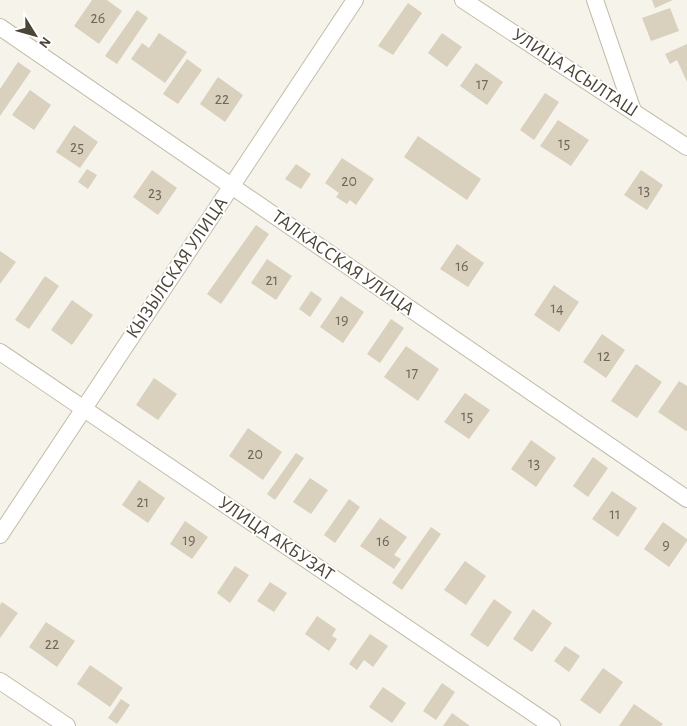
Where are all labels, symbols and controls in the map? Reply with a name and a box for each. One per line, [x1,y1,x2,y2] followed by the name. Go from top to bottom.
[10,10,60,60] north arrow
[91,10,105,26] house number: 26
[509,25,641,121] street label: УЛИЦА АСЫЛТАШ
[36,34,53,50] text: N
[476,76,488,92] house number: 17
[215,91,229,107] house number: 22
[558,135,570,151] house number: 15
[70,139,84,155] house number: 25
[341,173,357,189] house number: 20
[638,182,650,198] house number: 13
[148,185,162,201] house number: 23
[123,194,231,342] street label: КЫЗЫЛСКАЯ УЛИЦА
[268,207,418,319] street label: ТАЛКАССКАЯ УЛИЦА
[455,258,469,274] house number: 16
[266,272,278,288] house number: 21
[550,300,564,316] house number: 14
[335,312,349,328] house number: 19
[598,348,610,364] house number: 12
[406,365,418,381] house number: 17
[461,408,473,424] house number: 15
[247,446,263,462] house number: 20
[528,455,540,471] house number: 13
[215,493,337,585] street label: УЛИЦА АКБУЗАТ
[137,494,149,510] house number: 21
[609,506,621,522] house number: 11
[182,532,196,548] house number: 19
[376,533,390,549] house number: 16
[662,537,670,553] house number: 9
[45,636,59,652] house number: 22

